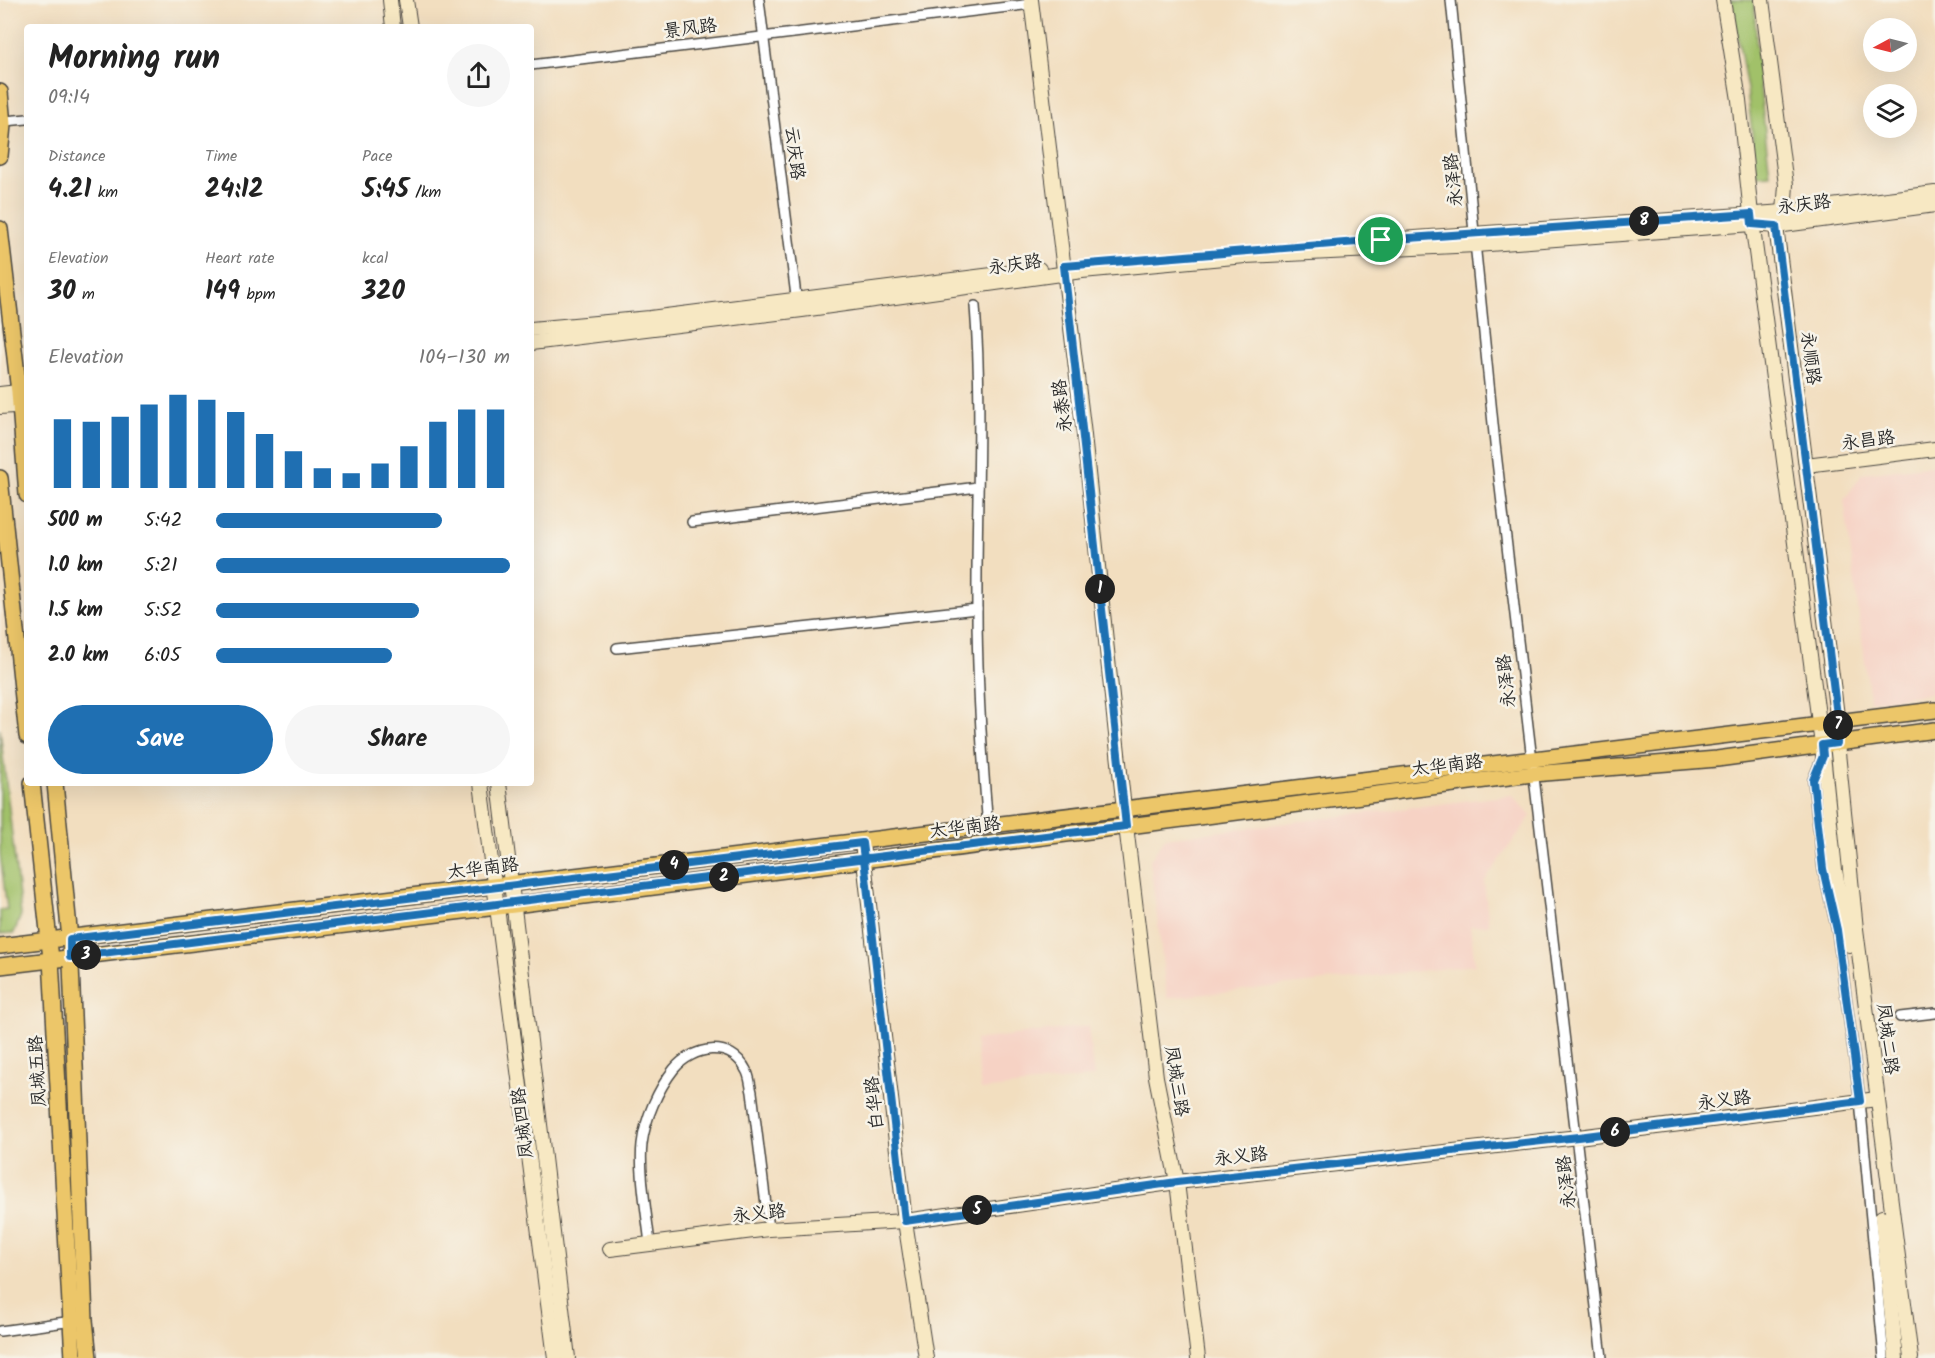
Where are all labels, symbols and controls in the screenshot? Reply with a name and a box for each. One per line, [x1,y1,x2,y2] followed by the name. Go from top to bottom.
[662,12,719,47] street label: 景风路
[1863,18,1917,72] north arrow
[1863,18,1917,138] map controls
[48,33,220,86] text: Morning run
[447,44,510,107] button: share
[48,82,90,114] text: 09:14
[1863,84,1917,138] button: layers
[776,125,811,182] street label: 云庆路
[48,144,106,169] text: Distance
[205,144,237,169] text: Time
[362,144,393,169] text: Pace
[1437,151,1472,208] street label: 永泽路
[48,169,91,211] text: 4.21
[205,169,264,211] text: 24:12
[362,169,409,211] text: 5:45
[91,180,118,205] text: km
[409,180,441,205] text: /km
[1776,188,1833,223] street label: 永庆路
[1629,206,1659,236] pin: 8
[1639,208,1649,233] text: 8
[1355,214,1406,265] pin
[1364,223,1397,256] icon: arrive
[48,246,109,271] text: Elevation
[205,246,275,271] text: Heart rate
[362,246,388,271] text: kcal
[986,247,1044,284] street label: 永庆路
[48,271,76,313] text: 30
[205,271,240,313] text: 149
[362,271,405,313] text: 320
[76,282,95,307] text: m
[240,282,275,307] text: bpm
[1792,330,1827,387] street label: 永顺路
[48,342,124,374] text: Elevation
[419,342,510,374] text: 104–130 m
[1046,377,1081,434] street label: 永泰路
[1840,424,1897,459] street label: 永昌路
[48,505,103,537] text: 500 m
[144,505,182,537] text: 5:42
[48,550,103,582] text: 1.0 km
[144,550,178,582] text: 5:21
[1085,574,1115,604] pin: 1
[1098,576,1102,601] text: 1
[48,595,103,627] text: 1.5 km
[144,595,182,627] text: 5:52
[48,640,109,672] text: 2.0 km
[144,640,181,672] text: 6:05
[1490,652,1525,709] street label: 永泽路
[48,705,273,774] button: Save
[285,705,510,774] button: Share
[1823,710,1853,740] pin: 7
[1834,712,1842,737] text: 7
[1410,748,1485,785] street label: 太华南路
[928,810,1003,847] street label: 太华南路
[659,850,689,880] pin: 4
[446,851,521,888] street label: 太华南路
[670,852,678,877] text: 4
[709,862,739,892] pin: 2
[719,864,729,889] text: 2
[71,940,101,970] pin: 3
[82,942,90,967] text: 3
[1868,1002,1905,1077] street label: 凤城二路
[22,1034,55,1108] street label: 凤城五路
[1156,1043,1195,1119] street label: 凤城三路
[858,1074,893,1131] street label: 白华路
[1696,1084,1753,1119] street label: 永义路
[505,1085,542,1160] street label: 凤城四路
[1600,1117,1630,1147] pin: 6
[1611,1119,1619,1144] text: 6
[1213,1140,1270,1175] street label: 永义路
[1550,1153,1585,1210] street label: 永泽路
[962,1195,992,1225] pin: 5
[731,1197,788,1232] street label: 永义路
[973,1197,981,1222] text: 5

